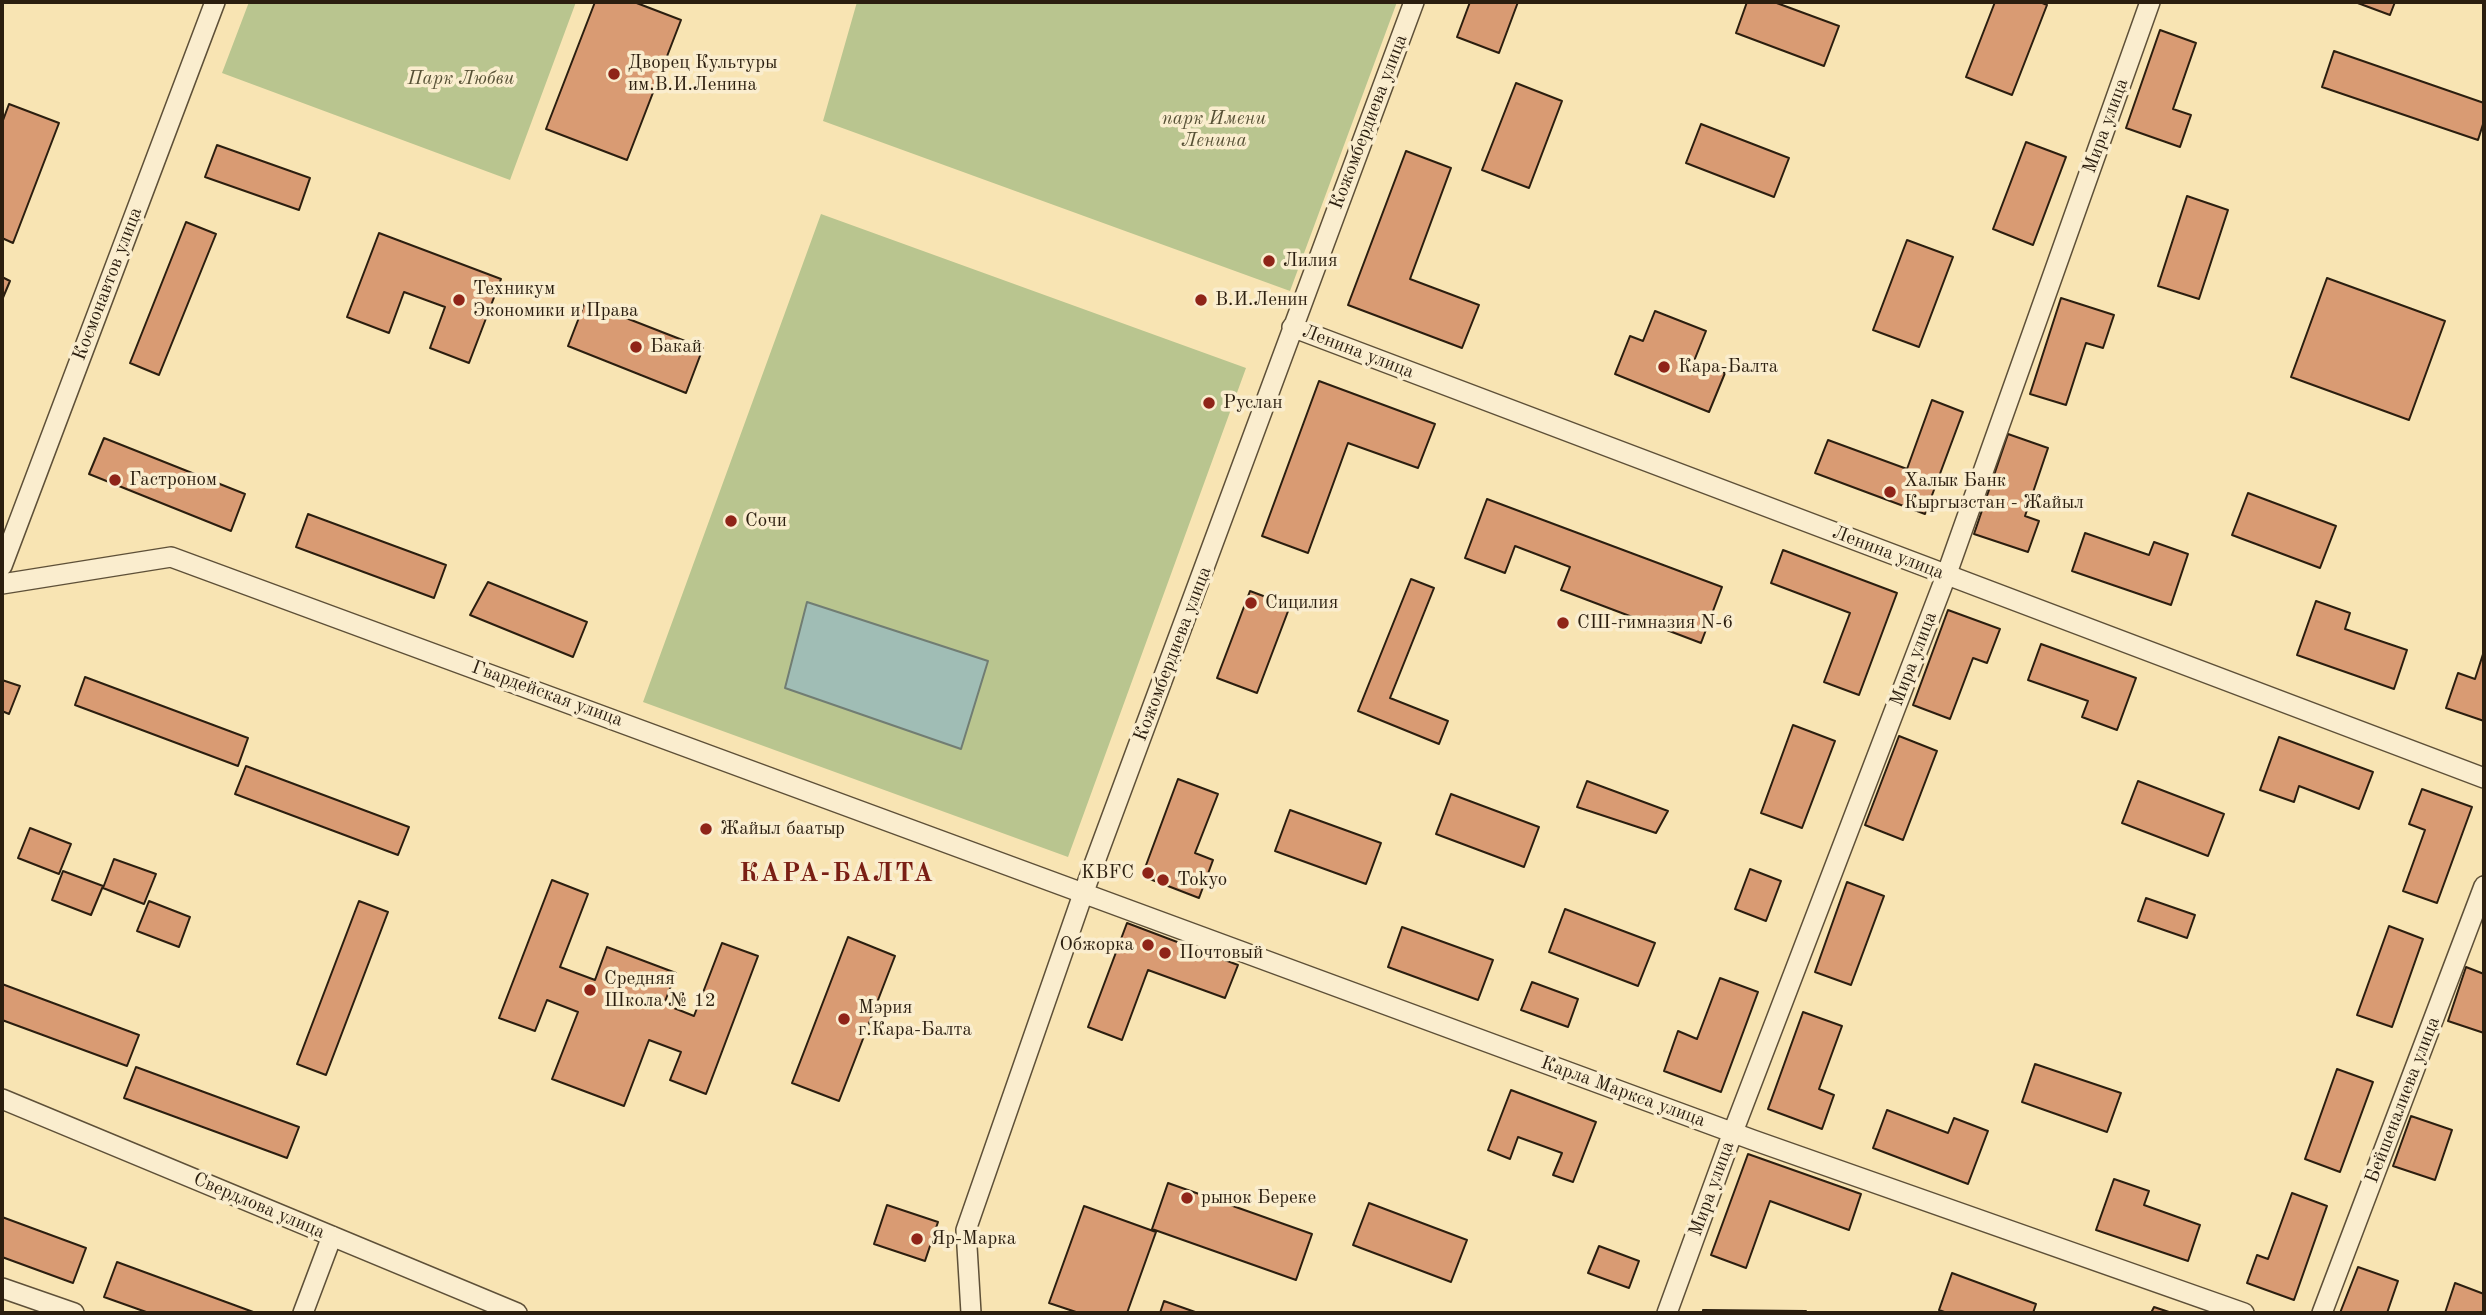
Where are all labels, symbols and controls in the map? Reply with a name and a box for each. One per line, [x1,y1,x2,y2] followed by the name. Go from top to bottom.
[1325,31,1413,213] street label: Кожомбердиева улица
[628,52,778,96] place label: Дворец Культуры им.В.И.Ленина
[606,66,622,82] marker: Дворец Культуры им.В.И.Ленина
[408,68,514,90] park label: Парк Любви
[2078,75,2134,177] street label: Мира улица
[1162,108,1266,152] park label: парк Имени Ленина
[68,204,148,364] street label: Космонавтов улица
[1283,250,1338,272] place label: Лилия
[1261,253,1277,269] marker: Лилия
[473,278,638,322] place label: Техникум Экономики и Права
[1215,289,1308,311] place label: В.И.Ленин
[451,292,467,308] marker: Техникум Экономики и Права
[1193,292,1209,308] marker: В.И.Ленин
[1299,320,1417,384] street label: Ленина улица
[650,336,702,358] place label: Бакай
[628,339,644,355] marker: Бакай
[1678,356,1778,378] place label: Кара-Балта
[1656,359,1672,375] marker: Кара-Балта
[1223,392,1283,414] place label: Руслан
[1201,395,1217,411] marker: Руслан
[129,469,217,491] place label: Гастроном
[1904,470,2084,514] place label: Халык Банк Кыргызстан - Жайыл
[107,472,123,488] marker: Гастроном
[1882,484,1898,500] marker: Халык Банк Кыргызстан - Жайыл
[745,510,787,532] place label: Сочи
[723,513,739,529] marker: Сочи
[1829,521,1947,585] street label: Ленина улица
[1129,563,1217,745] street label: Кожомбердиева улица
[1265,592,1338,614] place label: Сицилия
[1243,595,1259,611] marker: Сицилия
[1886,609,1942,709] street label: Мира улица
[1577,612,1733,634] place label: СШ-гимназия N-6
[1555,615,1571,631] marker: СШ-гимназия N-6
[468,656,626,732] street label: Гвардейская улица
[720,818,845,840] place label: Жайыл баатыр
[698,821,714,837] marker: Жайыл баатыр
[740,858,934,890] district label: КАРА-БАЛТА
[1081,862,1134,884] place label: KBFC
[1140,865,1156,881] marker: KBFC
[1177,869,1227,891] place label: Tokyo
[1155,872,1171,888] marker: Tokyo
[1059,934,1134,956] place label: Обжорка
[1140,937,1156,953] marker: Обжорка
[1179,942,1263,964] place label: Почтовый
[1157,945,1173,961] marker: Почтовый
[604,968,716,1012] place label: Средняя Школа № 12
[582,982,598,998] marker: Средняя Школа № 12
[858,997,972,1041] place label: Мэрия г.Кара-Балта
[836,1011,852,1027] marker: Мэрия г.Кара-Балта
[2361,1014,2445,1186] street label: Бейшеналиева улица
[1538,1052,1708,1132] street label: Карла Маркса улица
[1684,1138,1740,1240] street label: Мира улица
[190,1168,328,1244] street label: Свердлова улица
[1201,1187,1316,1209] place label: рынок Береке
[1179,1190,1195,1206] marker: рынок Береке
[931,1228,1016,1250] place label: Яр-Марка
[909,1231,925,1247] marker: Яр-Марка

